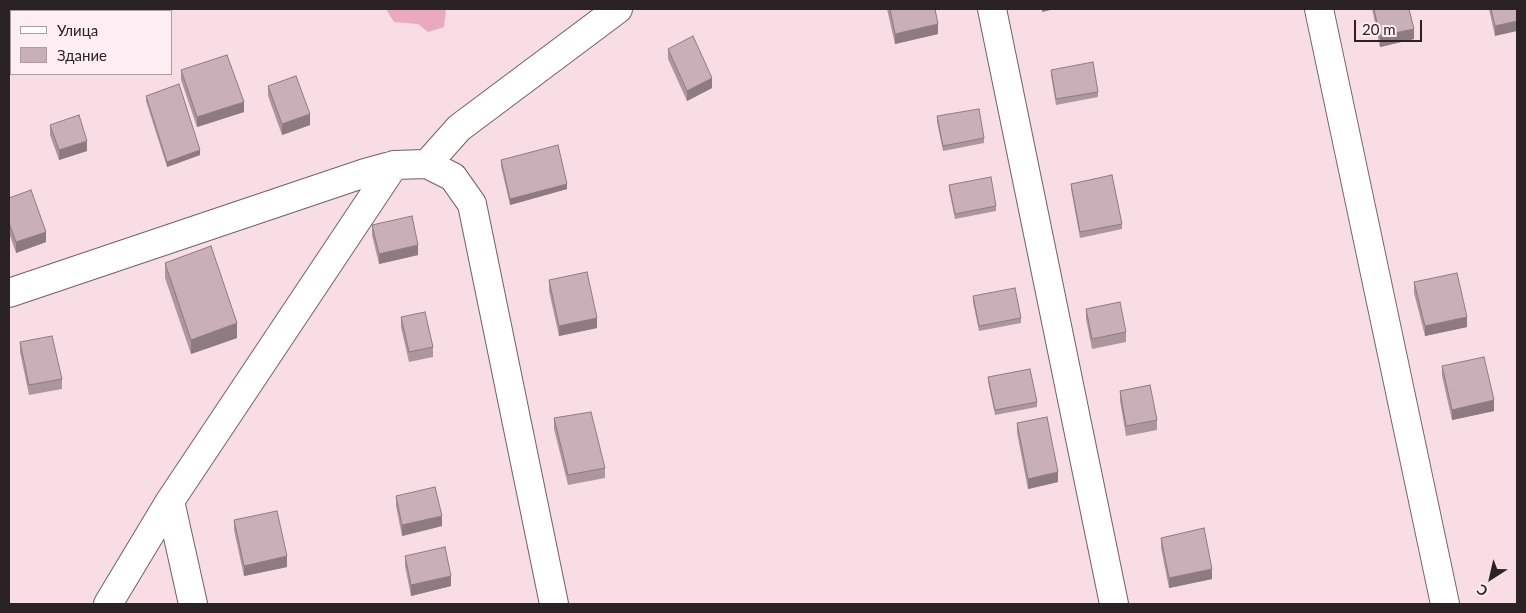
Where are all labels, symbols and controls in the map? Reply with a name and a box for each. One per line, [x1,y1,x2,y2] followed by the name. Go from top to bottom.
[10,10,172,75] legend
[1356,10,1424,42] scale bar
[1362,20,1396,38] text: 20 m
[57,21,98,39] text: Улица
[57,46,107,64] text: Здание
[1466,553,1516,603] north arrow
[1473,581,1491,600] text: С

